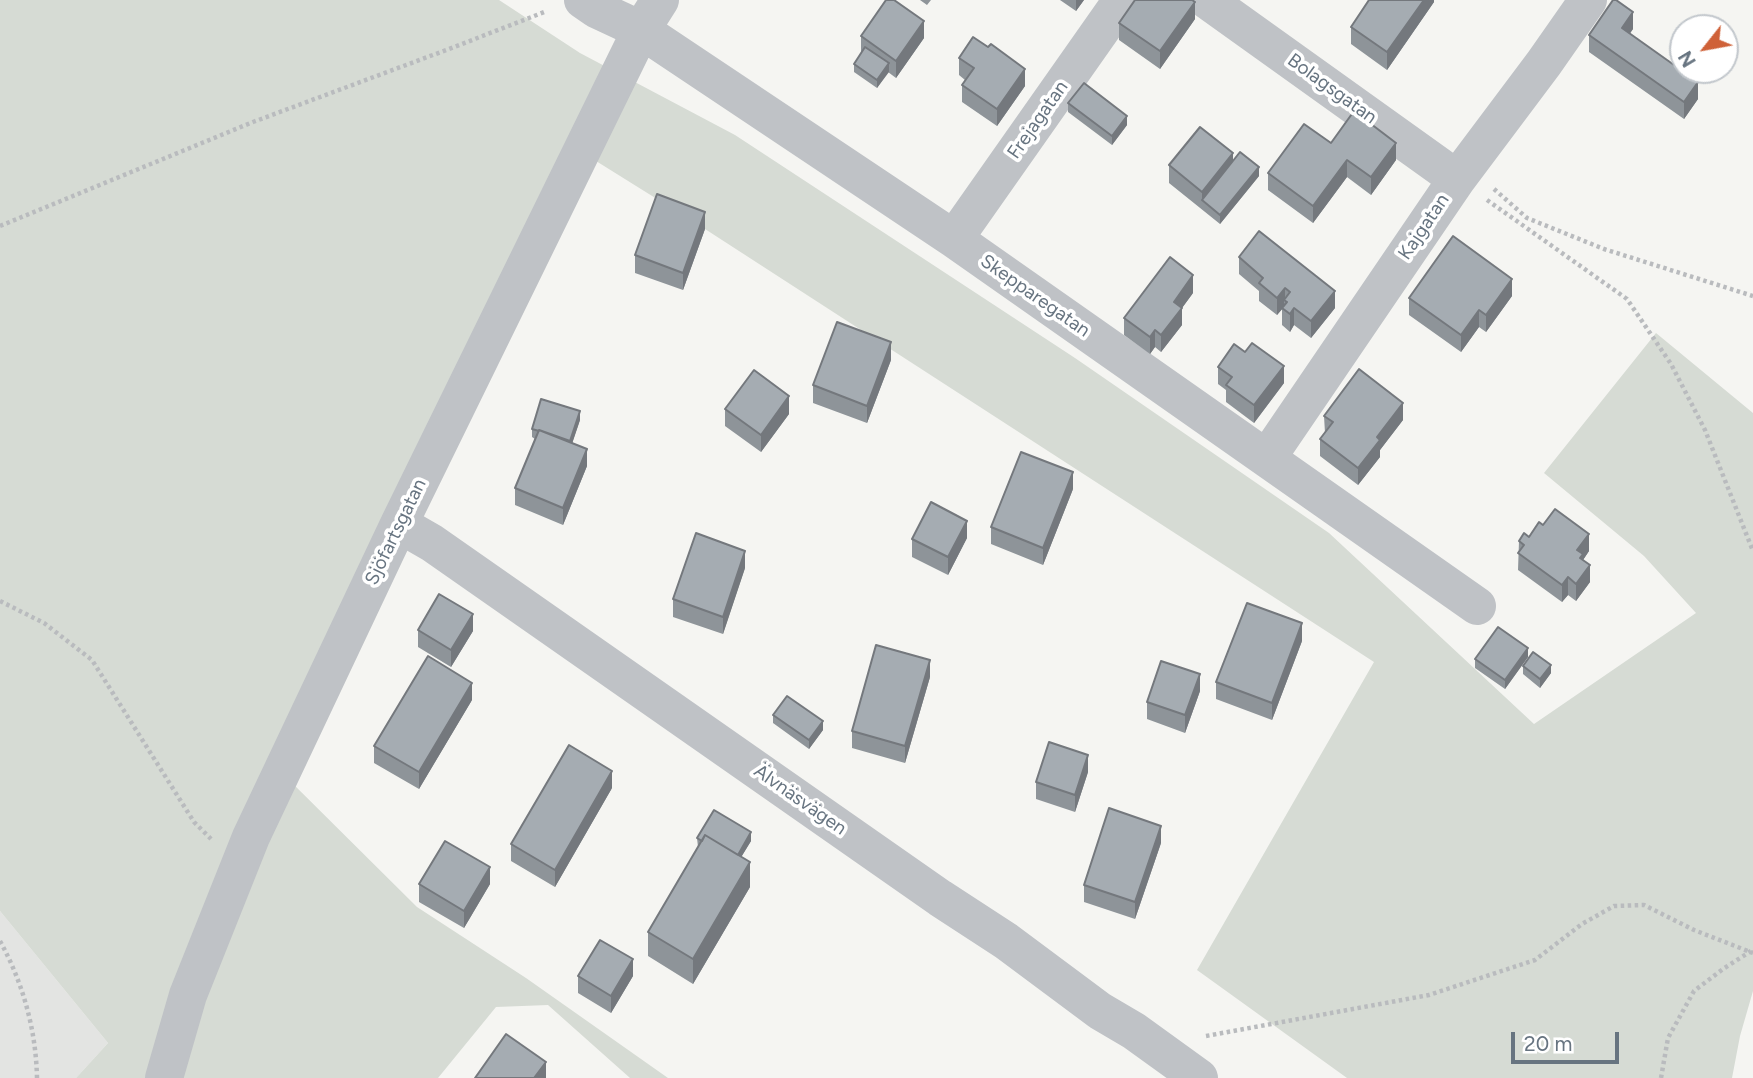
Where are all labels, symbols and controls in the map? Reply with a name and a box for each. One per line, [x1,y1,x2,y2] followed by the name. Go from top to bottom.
[1669,14,1739,84] north arrow
[1674,47,1701,71] text: N
[1283,49,1381,129] street label: Bolagsgatan
[1003,77,1073,163] street label: Frejagatan
[1394,190,1454,264] street label: Kajgatan
[976,250,1094,342] street label: Skepparegatan
[361,475,431,589] street label: Sjöfartsgatan
[749,760,851,840] street label: Älvnäsvägen
[1515,1018,1624,1062] scale bar
[1524,1031,1572,1056] text: 20 m

